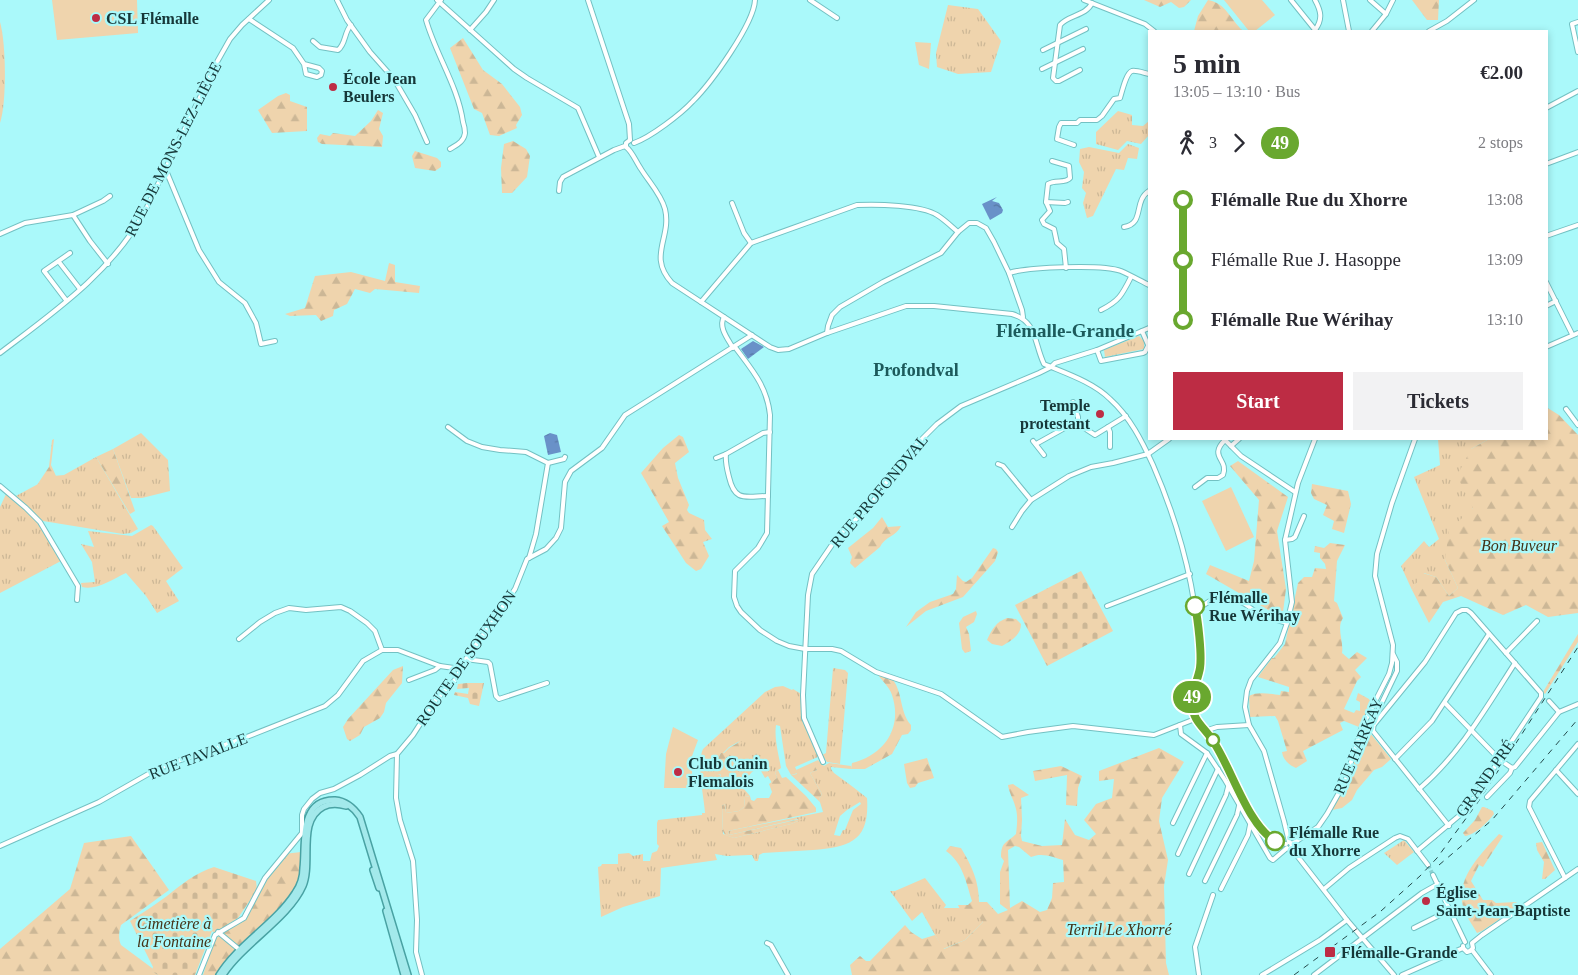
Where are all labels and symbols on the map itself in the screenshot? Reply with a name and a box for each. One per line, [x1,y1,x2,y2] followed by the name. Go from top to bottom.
[106,10,199,27] place label: CSL Flémalle
[90,12,102,24] marker: CSL Flémalle
[121,58,225,239] street label: RUE DE MONS-LEZ-LIÈGE
[343,69,416,105] place label: École Jean Beulers
[327,81,339,93] marker: École Jean Beulers
[996,320,1134,341] district label: Flémalle-Grande
[873,360,959,380] district label: Profondval
[1020,397,1091,433] place label: Temple protestant
[1094,408,1106,420] marker: Temple protestant
[827,431,931,551] street label: RUE PROFONDVAL
[1481,537,1558,554] park label: Bon Buveur
[413,587,519,729] street label: ROUTE DE SOUXHON
[1209,589,1300,625] place label: Flémalle Rue Wérihay
[1185,596,1205,616] marker: Flémalle Rue Wérihay
[1170,681,1214,713] line badge: 49
[1330,695,1386,797] street label: RUE HARKAY
[146,729,250,783] street label: RUE TAVALLE
[1206,733,1220,747] unlabelled marker
[1451,736,1518,820] street label: GRAND PRÉ
[688,755,768,790] place label: Club Canin Flemalois
[672,766,684,778] marker: Club Canin Flemalois
[1289,824,1379,859] place label: Flémalle Rue du Xhorre
[1265,831,1285,851] marker: Flémalle Rue du Xhorre
[1436,883,1570,920] place label: Église Saint-Jean-Baptiste
[1420,895,1432,907] marker: Église Saint-Jean-Baptiste
[137,915,211,950] park label: Cimetière à la Fontaine
[1066,921,1173,938] park label: Terril Le Xhorré
[1341,944,1457,961] place label: Flémalle-Grande
[1323,945,1337,959] marker: Flémalle-Grande

